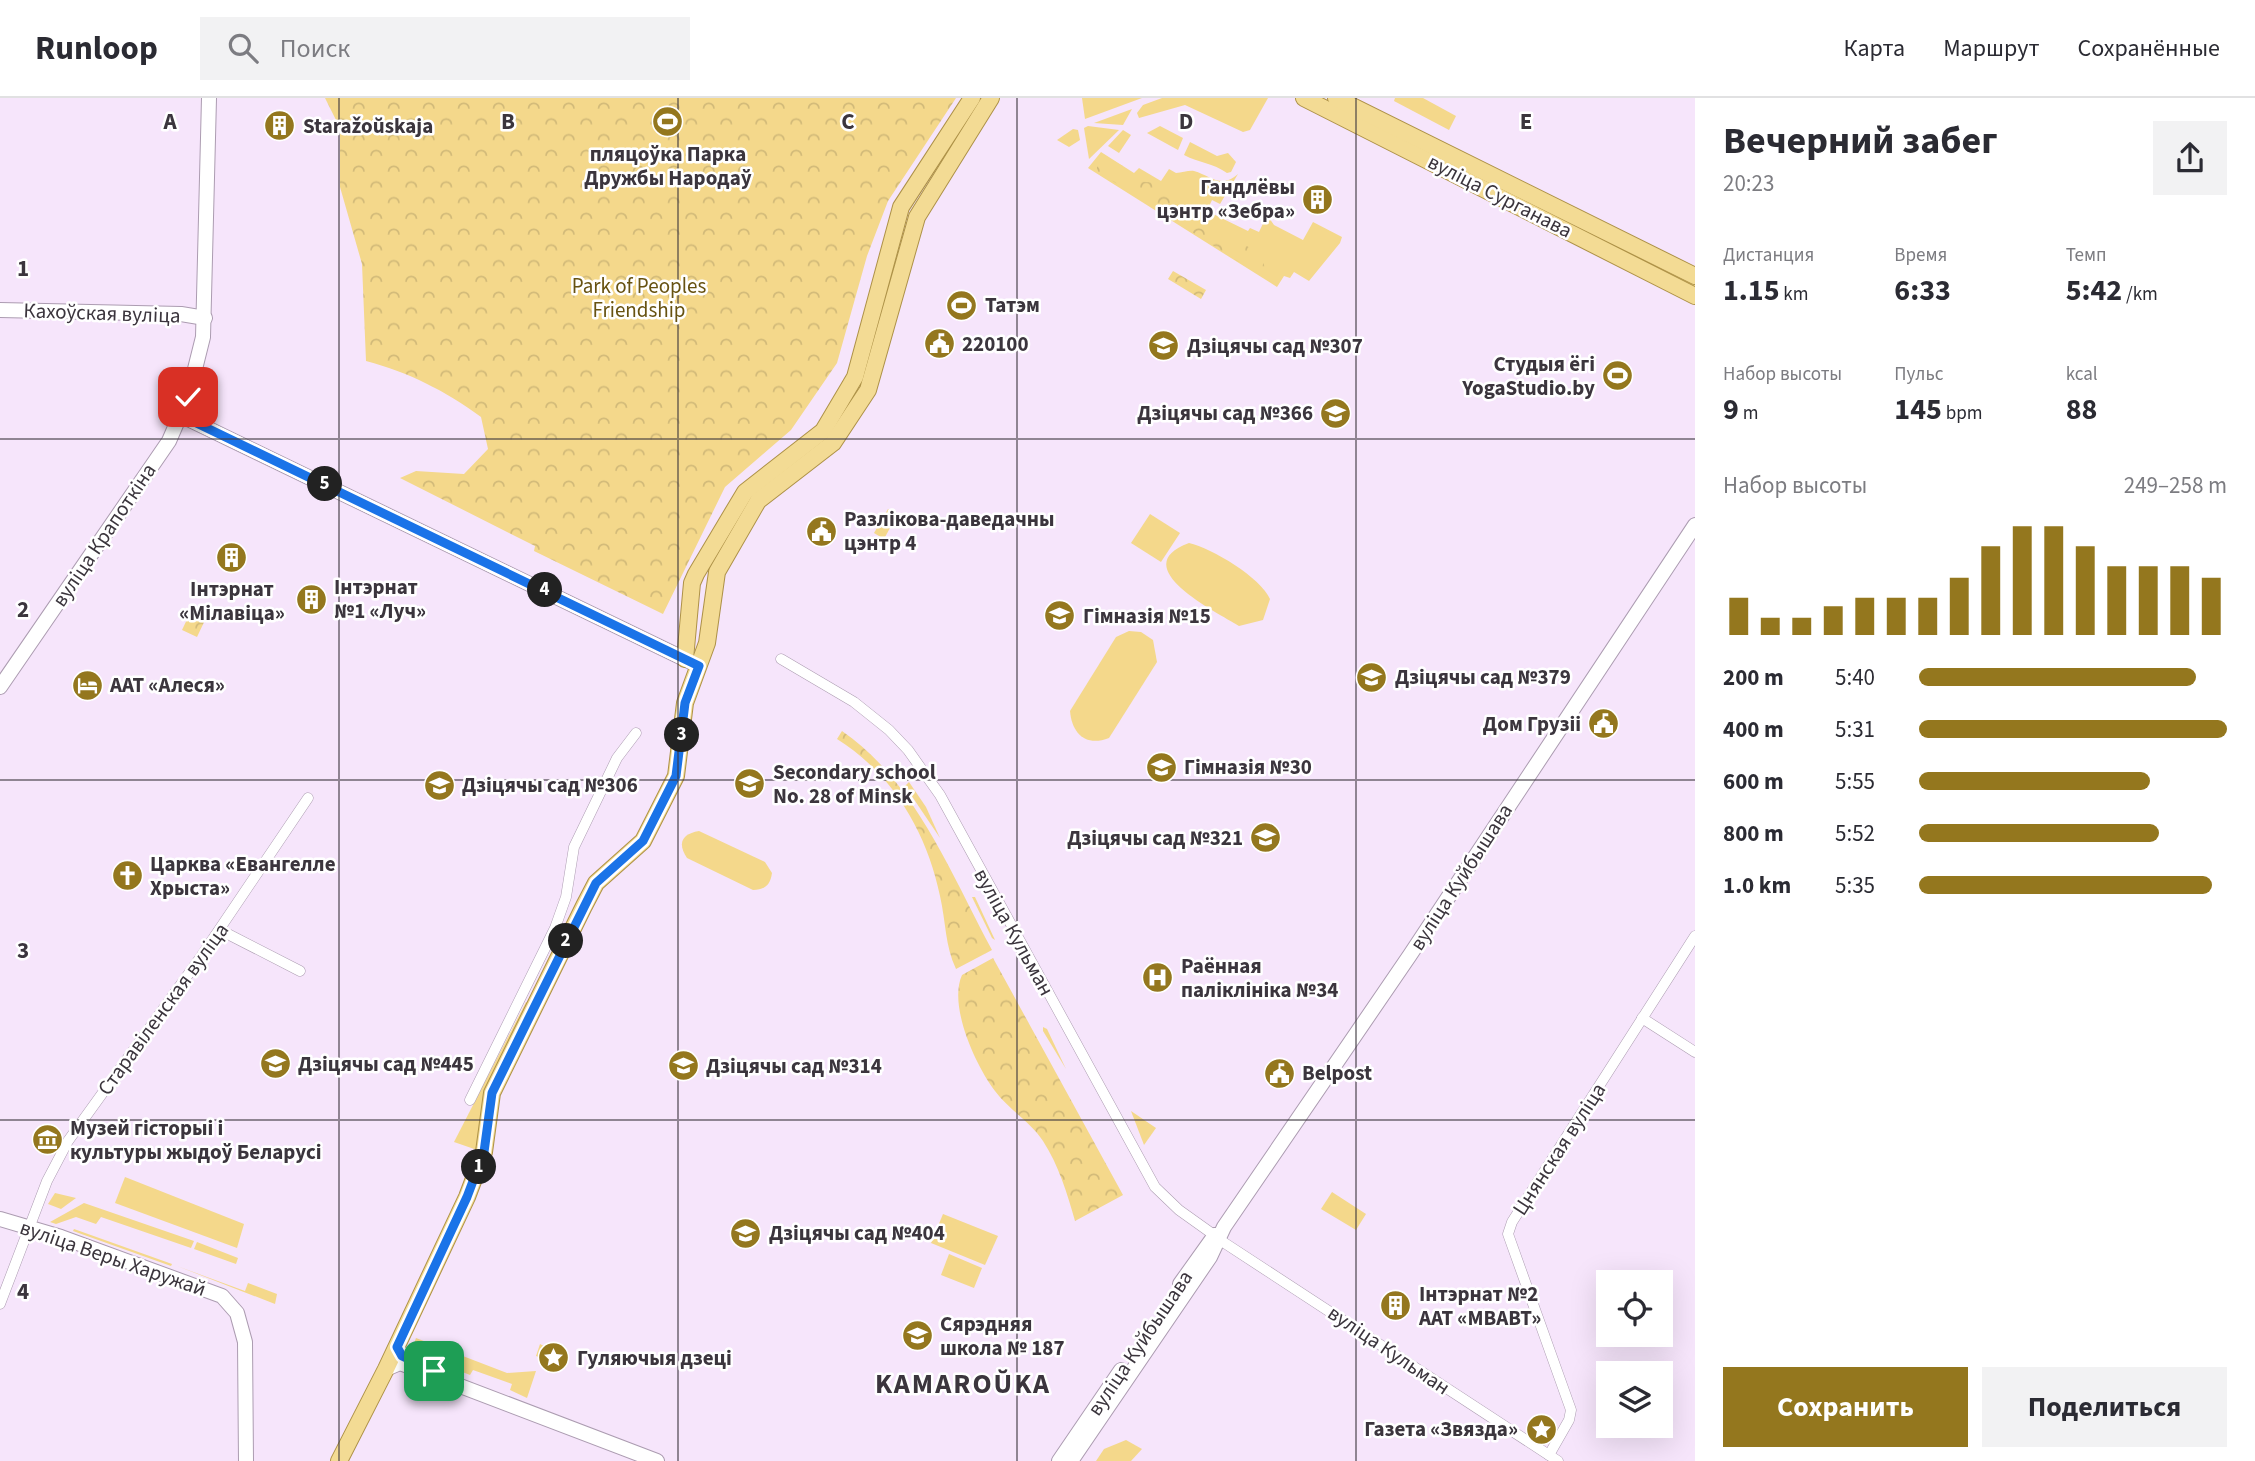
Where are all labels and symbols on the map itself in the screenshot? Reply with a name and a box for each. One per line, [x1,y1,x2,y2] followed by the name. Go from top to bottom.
[162,105,177,138] text: A
[501,105,515,138] text: B
[651,105,685,139] sports icon: пляцоўка Парка Дружбы Народаў
[841,105,855,138] text: C
[1179,105,1193,138] text: D
[1520,105,1532,138] text: E
[263,109,297,143] building icon: Staražoŭskaja
[303,111,433,141] place label: Staražoŭskaja
[584,139,752,193] place label: пляцоўка Парка Дружбы Народаў
[1423,147,1577,245] street label: вуліца Сурганава
[1157,172,1295,226] place label: Гандлёвы цэнтр «Зебра»
[1301,182,1335,216] building icon: Гандлёвы цэнтр «Зебра»
[17,252,29,285] text: 1
[572,271,706,325] park label: Park of Peoples Friendship
[945,288,979,322] sports icon: Татэм
[985,290,1040,320] place label: Татэм
[23,295,181,331] street label: Кахоўская вуліца
[922,327,956,361] public building icon: 220100
[962,329,1029,359] place label: 220100
[1147,329,1181,363] school or university icon: Дзіцячы сад №307
[1187,331,1363,361] place label: Дзіцячы сад №307
[1461,349,1595,403] place label: Студыя ёгі YogaStudio.by
[1601,359,1635,393] sports icon: Студыя ёгі YogaStudio.by
[158,367,218,427] pin
[1319,396,1353,430] school or university icon: Дзіцячы сад №366
[1137,398,1313,428] place label: Дзіцячы сад №366
[45,457,163,613] street label: вуліца Крапоткіна
[308,466,342,502] pin: 5
[844,504,1055,558] place label: Разлікова-даведачны цэнтр 4
[804,514,838,548] public building icon: Разлікова-даведачны цэнтр 4
[215,540,249,574] building icon: Інтэрнат «Мілавіца»
[334,572,426,626] place label: Інтэрнат №1 «Луч»
[528,573,562,608] pin: 4
[179,574,285,628] place label: Інтэрнат «Мілавіца»
[294,582,328,616] building icon: Інтэрнат №1 «Луч»
[17,593,29,626] text: 2
[1043,599,1077,633] school or university icon: Гімназія №15
[1083,601,1211,631] place label: Гімназія №15
[1355,660,1389,694] school or university icon: Дзіцячы сад №379
[1395,662,1571,692] place label: Дзіцячы сад №379
[70,668,104,702] hotel icon: ААТ «Алеся»
[109,670,225,700] place label: ААТ «Алеся»
[1587,707,1621,741] public building icon: Дом Грузіі
[1483,709,1581,739] place label: Дом Грузіі
[664,718,700,752] pin: 3
[1144,750,1178,784] school or university icon: Гімназія №30
[1184,752,1312,782] place label: Гімназія №30
[773,757,936,811] place label: Secondary school No. 28 of Minsk
[733,767,767,801] school or university icon: Secondary school No. 28 of Minsk
[422,768,456,802] school or university icon: Дзіцячы сад №306
[462,770,638,800] place label: Дзіцячы сад №306
[1402,798,1520,956] street label: вуліца Куйбышава
[1249,821,1283,855] school or university icon: Дзіцячы сад №321
[1067,823,1243,853] place label: Дзіцячы сад №321
[150,849,336,903] place label: Царква «Евангелле Хрыста»
[110,859,144,893] church icon: Царква «Евангелле Хрыста»
[967,863,1061,1001] street label: вуліца Кульман
[90,917,236,1101] street label: Старавіленская вуліца
[548,924,584,958] pin: 2
[17,934,29,967] text: 3
[1181,951,1338,1005] place label: Раённая паліклініка №34
[1141,961,1175,995] hospital icon: Раённая паліклініка №34
[258,1047,292,1081] school or university icon: Дзіцячы сад №445
[298,1049,474,1079] place label: Дзіцячы сад №445
[666,1049,700,1083] school or university icon: Дзіцячы сад №314
[706,1051,882,1081] place label: Дзіцячы сад №314
[1262,1056,1296,1090] public building icon: Belpost
[1302,1058,1372,1088] place label: Belpost
[1505,1077,1613,1221] street label: Цнянская вуліца
[70,1113,322,1167] place label: Музей гісторыі і культуры жыдоў Беларусі
[30,1123,64,1157] museum icon: Музей гісторыі і культуры жыдоў Беларусі
[462,1150,496,1184] pin: 1
[16,1212,210,1304] street label: вуліца Веры Харужай
[729,1216,763,1250] school or university icon: Дзіцячы сад №404
[769,1218,945,1248] place label: Дзіцячы сад №404
[1080,1264,1200,1422] street label: вуліца Куйбышава
[17,1275,29,1308] text: 4
[1418,1279,1541,1333] place label: Інтэрнат №2 ААТ «МВАВТ»
[1379,1289,1413,1323] building icon: Інтэрнат №2 ААТ «МВАВТ»
[1322,1298,1456,1402] street label: вуліца Кульман
[940,1309,1065,1363] place label: Сярэдняя школа № 187
[900,1319,934,1353] school or university icon: Сярэдняя школа № 187
[404,1341,464,1401] pin
[537,1341,571,1375] place icon: Гуляючыя дзеці
[577,1343,732,1373] place label: Гуляючыя дзеці
[875,1364,1051,1404] district label: KAMAROŬKA
[1524,1412,1558,1446] place icon: Газета «Звязда»
[1364,1414,1518,1444] place label: Газета «Звязда»

